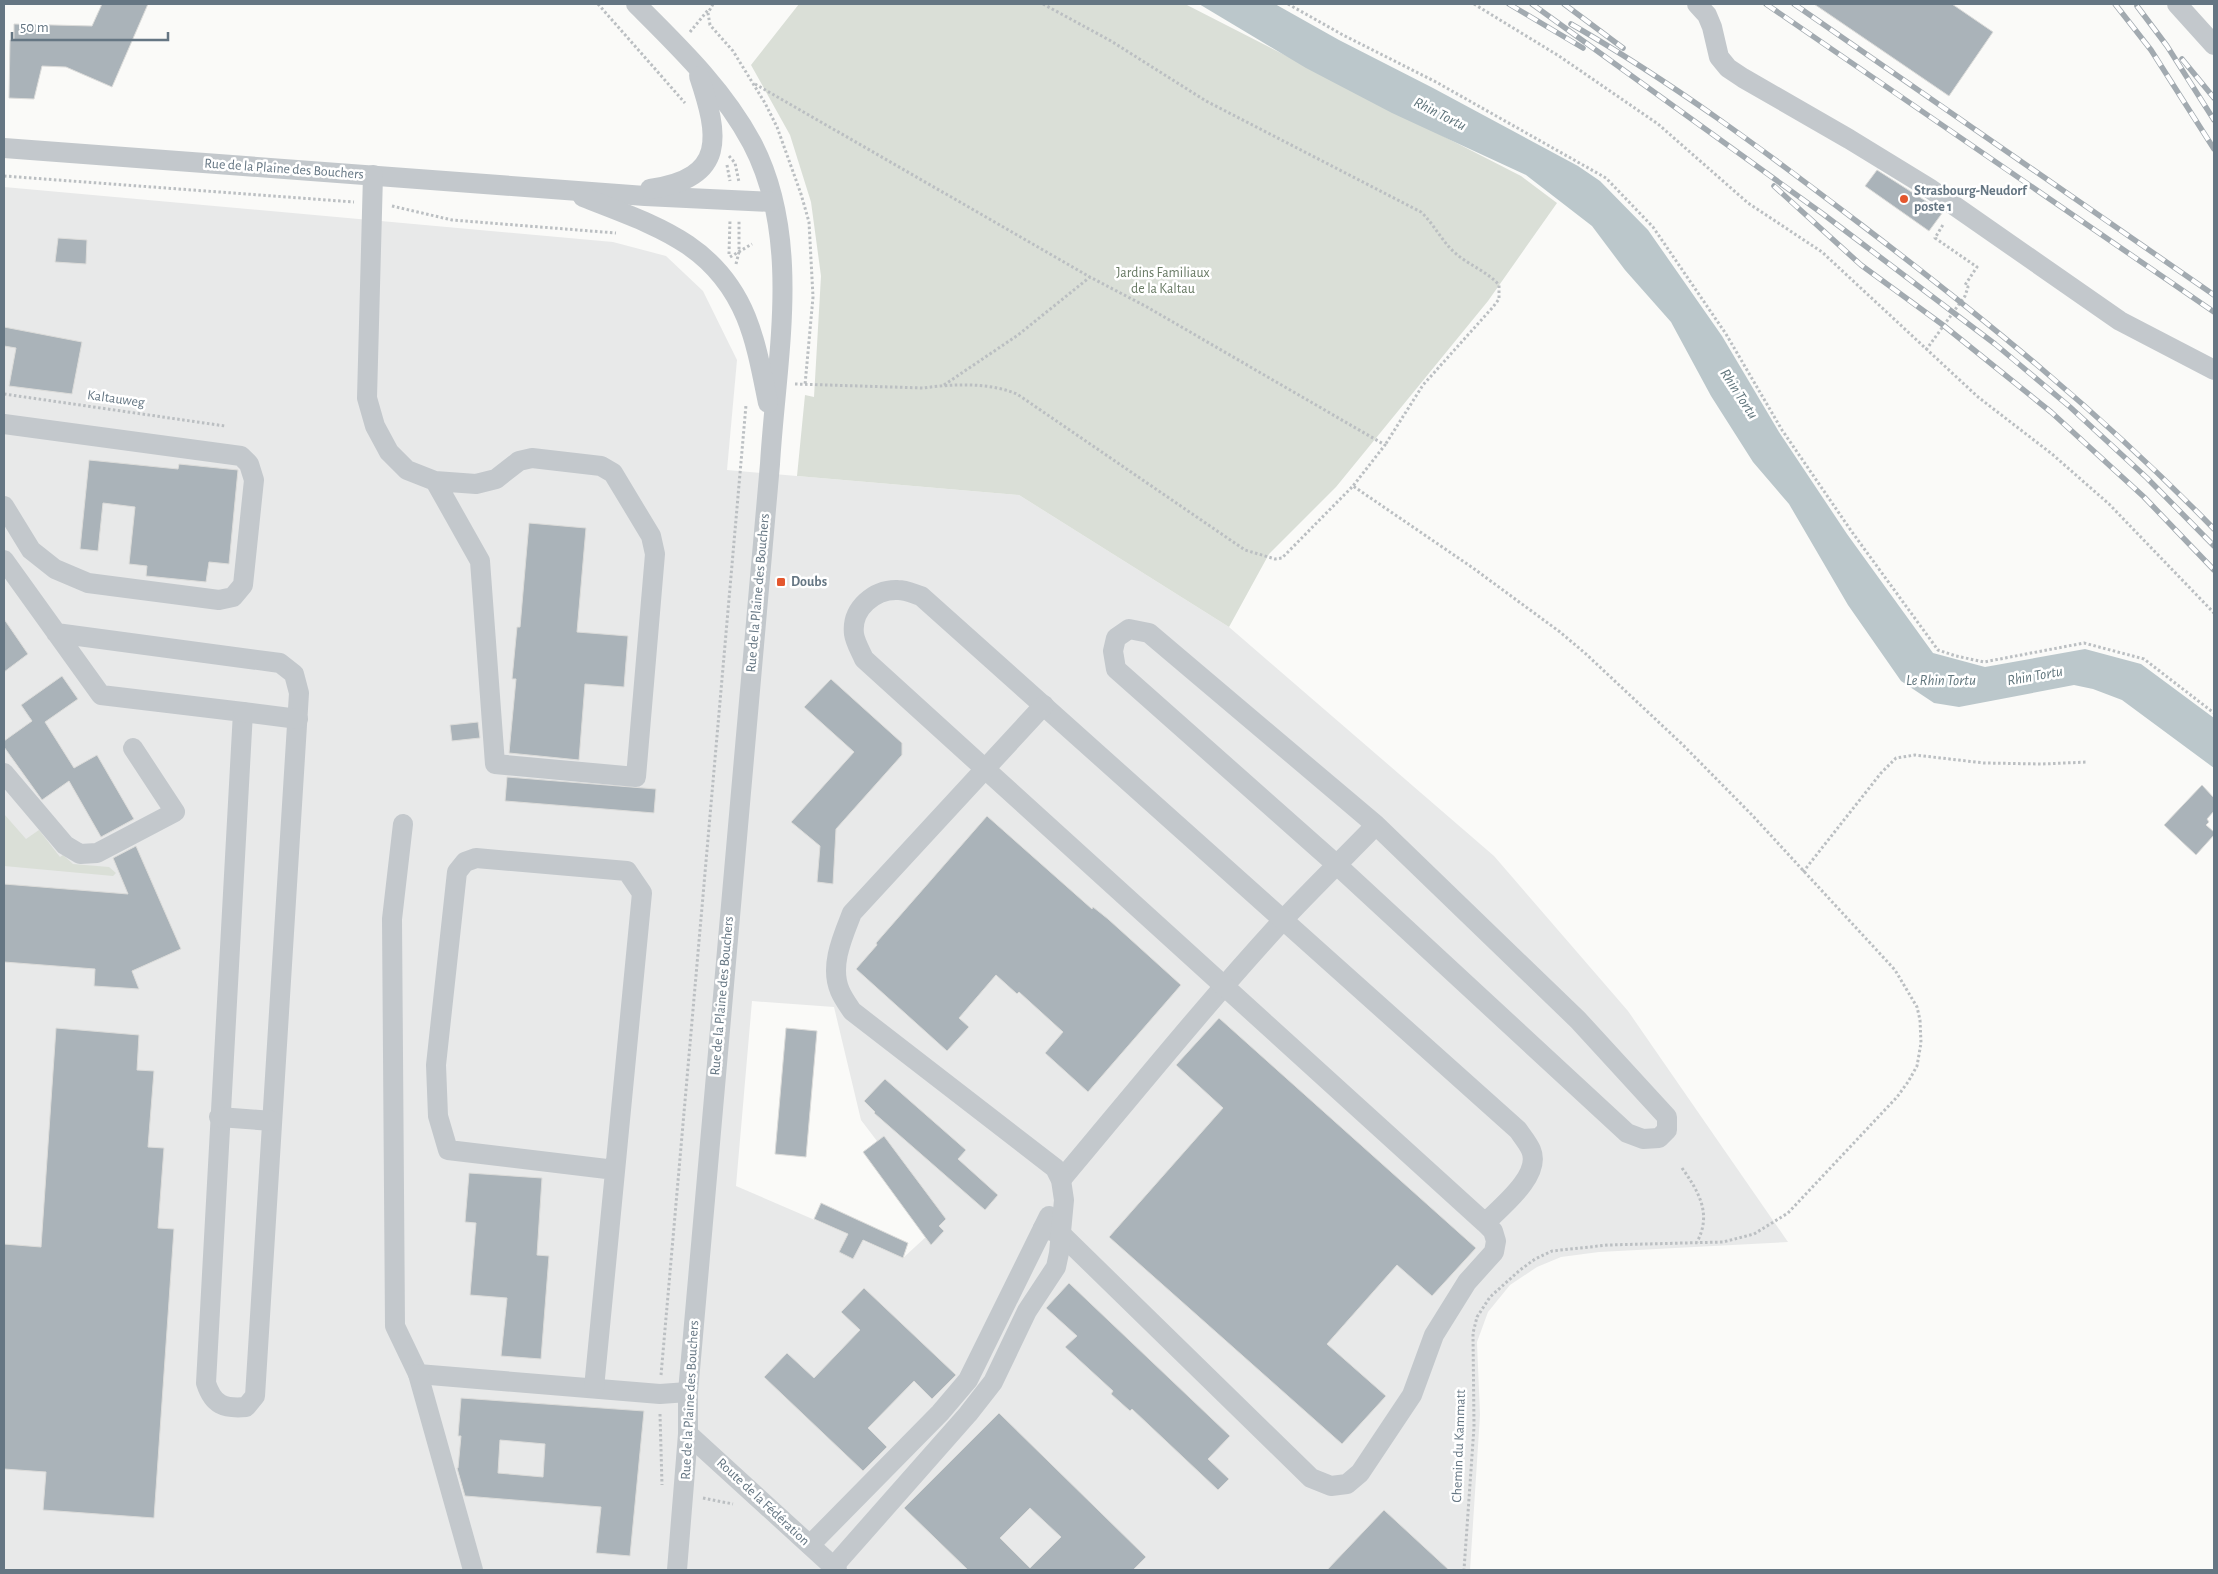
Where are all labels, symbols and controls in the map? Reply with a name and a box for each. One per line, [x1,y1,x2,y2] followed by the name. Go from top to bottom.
[12,10,169,42] scale bar
[20,20,49,35] text: 50 m
[1411,95,1469,133] water label: Rhin Tortu
[204,156,364,182] street label: Rue de la Plaine des Bouchers
[1914,184,2028,214] place label: Strasbourg-Neudorf poste 1
[1898,193,1910,205] marker: Strasbourg-Neudorf poste 1
[1116,266,1210,296] park label: Jardins Familiaux de la Kaltau
[1717,366,1761,422] water label: Rhin Tortu
[86,388,146,410] street label: Kaltauweg
[744,513,772,673] street label: Rue de la Plaine des Bouchers
[791,575,827,589] place label: Doubs
[775,576,787,588] marker: Doubs
[2006,664,2064,688] water label: Rhin Tortu
[1906,673,1976,688] water label: Le Rhin Tortu
[708,916,736,1076] street label: Rue de la Plaine des Bouchers
[679,1320,701,1480] street label: Rue de la Plaine des Bouchers
[1450,1389,1468,1503] street label: Chemin du Kammatt
[714,1456,812,1548] street label: Route de la Fédération

